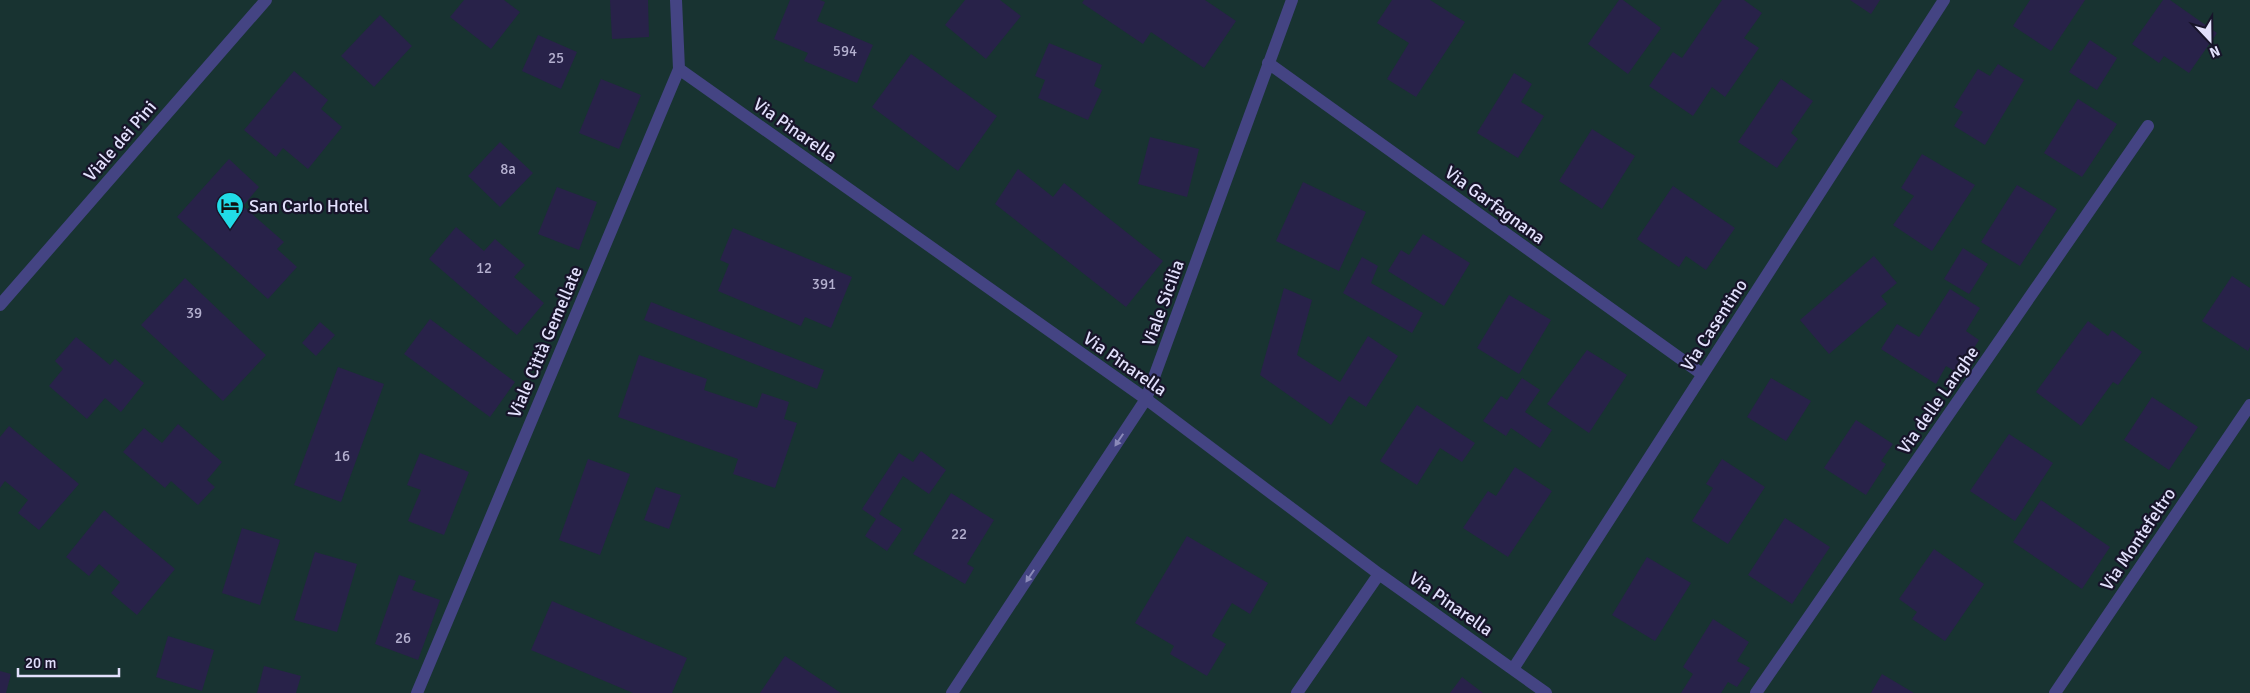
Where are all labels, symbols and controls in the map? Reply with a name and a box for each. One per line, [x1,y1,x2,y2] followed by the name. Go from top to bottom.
[2185,15,2235,65] north arrow
[833,42,857,60] house number: 594
[2207,42,2222,61] text: N
[548,49,564,67] house number: 25
[749,93,841,167] street label: Via Pinarella
[79,96,161,186] street label: Viale dei Pini
[500,160,516,178] house number: 8a
[1441,161,1549,249] street label: Via Garfagnana
[215,191,245,230] hotel icon: San Carlo Hotel
[249,195,369,217] place label: San Carlo Hotel
[1137,257,1189,349] street label: Viale Sicilia
[476,259,492,277] house number: 12
[503,263,587,421] street label: Viale Città Gemellate
[812,275,836,293] house number: 391
[1676,275,1752,375] street label: Via Casentino
[186,304,202,322] house number: 39
[1079,327,1171,401] street label: Via Pinarella
[1893,342,1983,458] street label: Via delle Langhe
[1115,433,1124,447] one-way arrow
[334,447,350,465] house number: 16
[2096,484,2180,594] street label: Via Montefeltro
[951,525,967,543] house number: 22
[1405,567,1497,641] street label: Via Pinarella
[1025,569,1035,582] one-way arrow
[395,629,411,647] house number: 26
[18,646,119,678] scale bar
[25,654,56,672] text: 20 m

